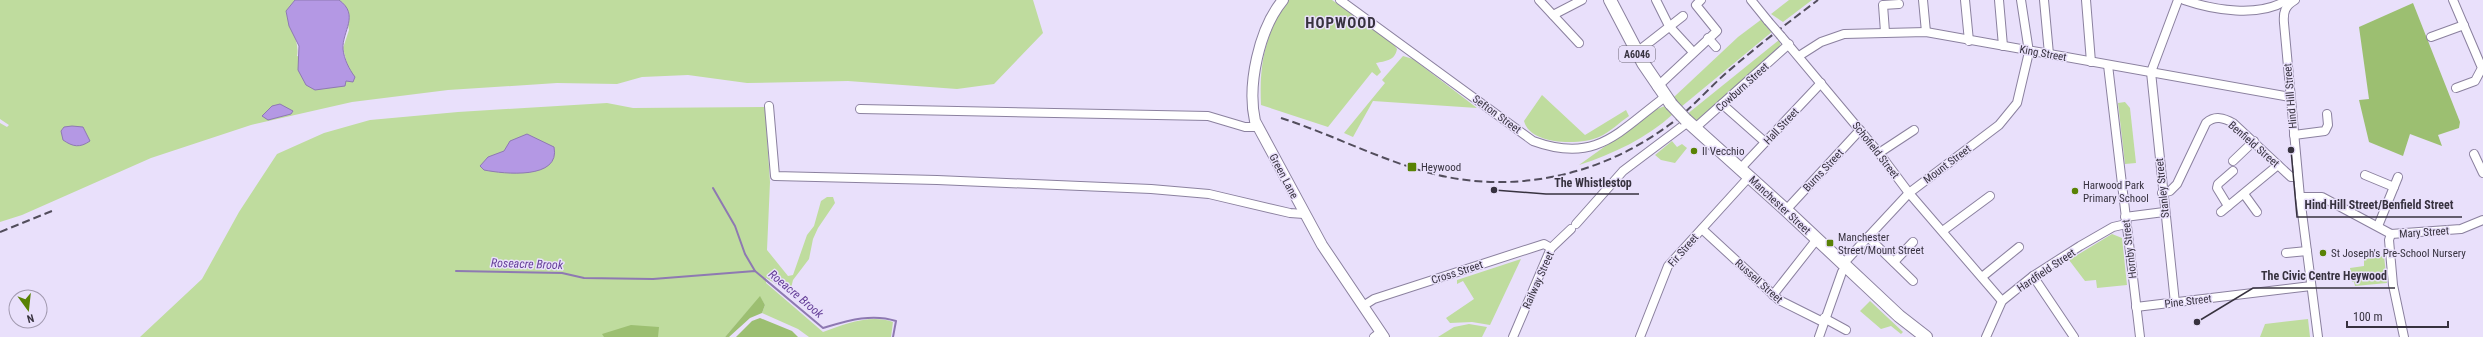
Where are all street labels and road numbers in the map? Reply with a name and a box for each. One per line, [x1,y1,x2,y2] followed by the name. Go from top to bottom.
[2018,43,2067,64] street label: King Street
[1619,46,1655,62] road number: A6046
[1713,60,1771,114] street label: Cowburn Street
[2281,63,2300,129] street label: Hind Hill Street
[1470,92,1523,136] street label: Sefton Street
[1761,105,1802,147] street label: Hall Street
[1849,119,1902,181] street label: Schofield Street
[2226,119,2282,170] street label: Benfield Street
[1921,142,1974,186] street label: Mount Street
[1800,146,1846,194] street label: Burns Street
[1266,152,1301,201] street label: Green Lane
[2153,157,2172,218] street label: Stanley Street
[1746,173,1813,237] street label: Manchester Street
[2119,219,2140,279] street label: Hornby Street
[2399,224,2449,241] street label: Mary Street
[1666,231,1701,269] street label: Fir Street
[2015,246,2078,295] street label: Hardfield Street
[1520,250,1557,311] street label: Railway Street
[1732,257,1785,306] street label: Russell Street
[1430,258,1485,287] street label: Cross Street
[2164,292,2212,311] street label: Pine Street

